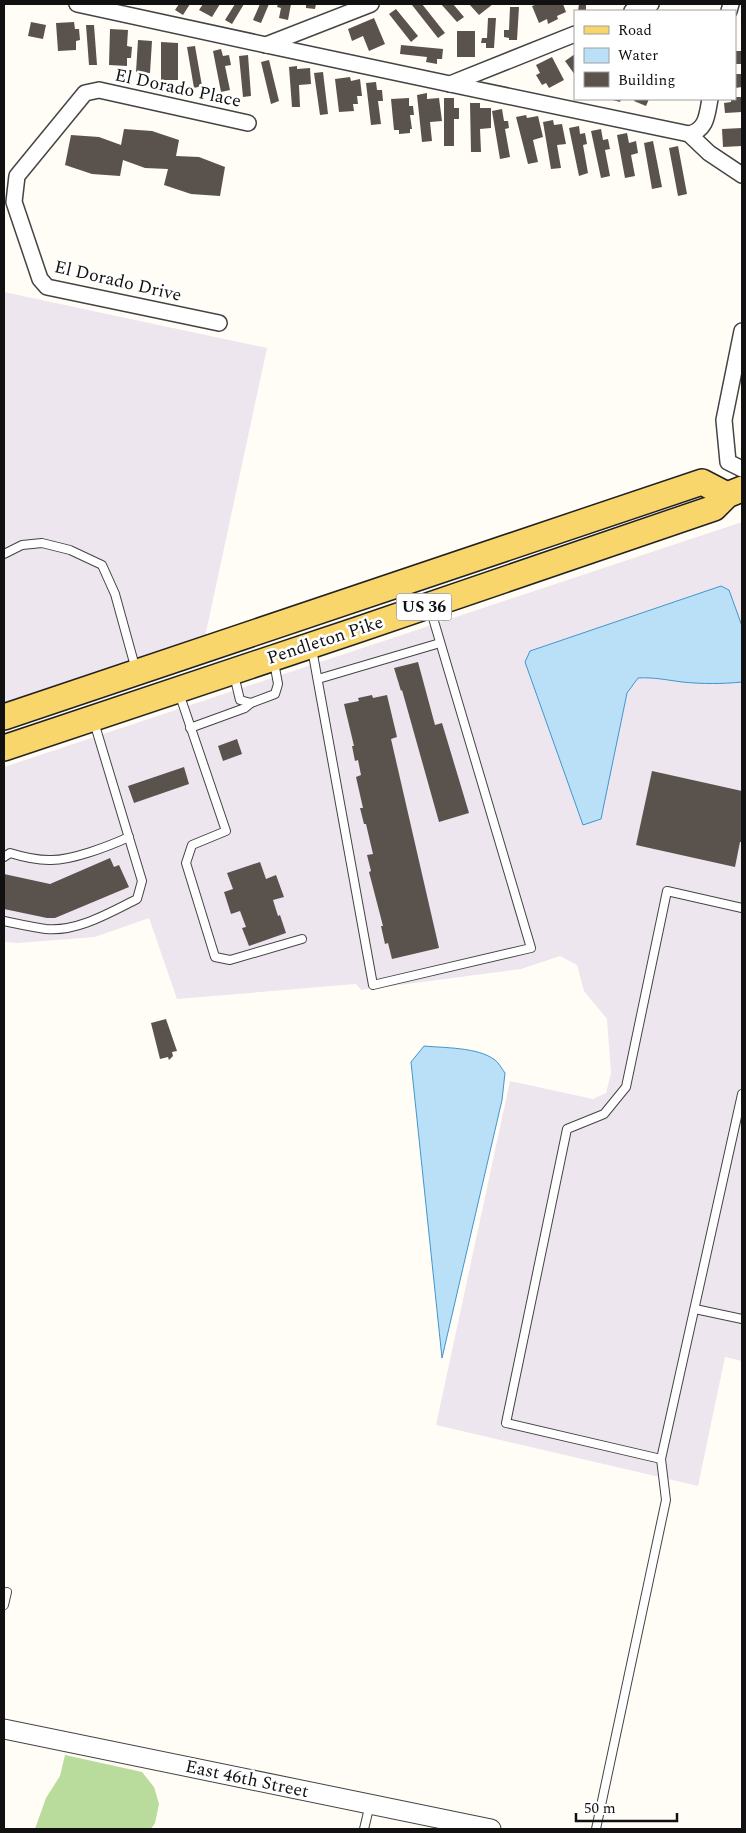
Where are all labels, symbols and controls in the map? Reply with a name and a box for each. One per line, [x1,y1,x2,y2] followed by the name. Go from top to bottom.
[574,10,736,100] legend
[618,19,652,42] text: Road
[618,44,658,67] text: Water
[112,61,244,115] street label: El Dorado Place
[618,69,675,92] text: Building
[52,253,184,309] street label: El Dorado Drive
[396,594,452,620] road number: US 36
[263,608,387,672] street label: Pendleton Pike
[183,1753,311,1805] street label: East 46th Street
[576,1790,677,1822] scale bar
[584,1797,616,1820] text: 50 m

